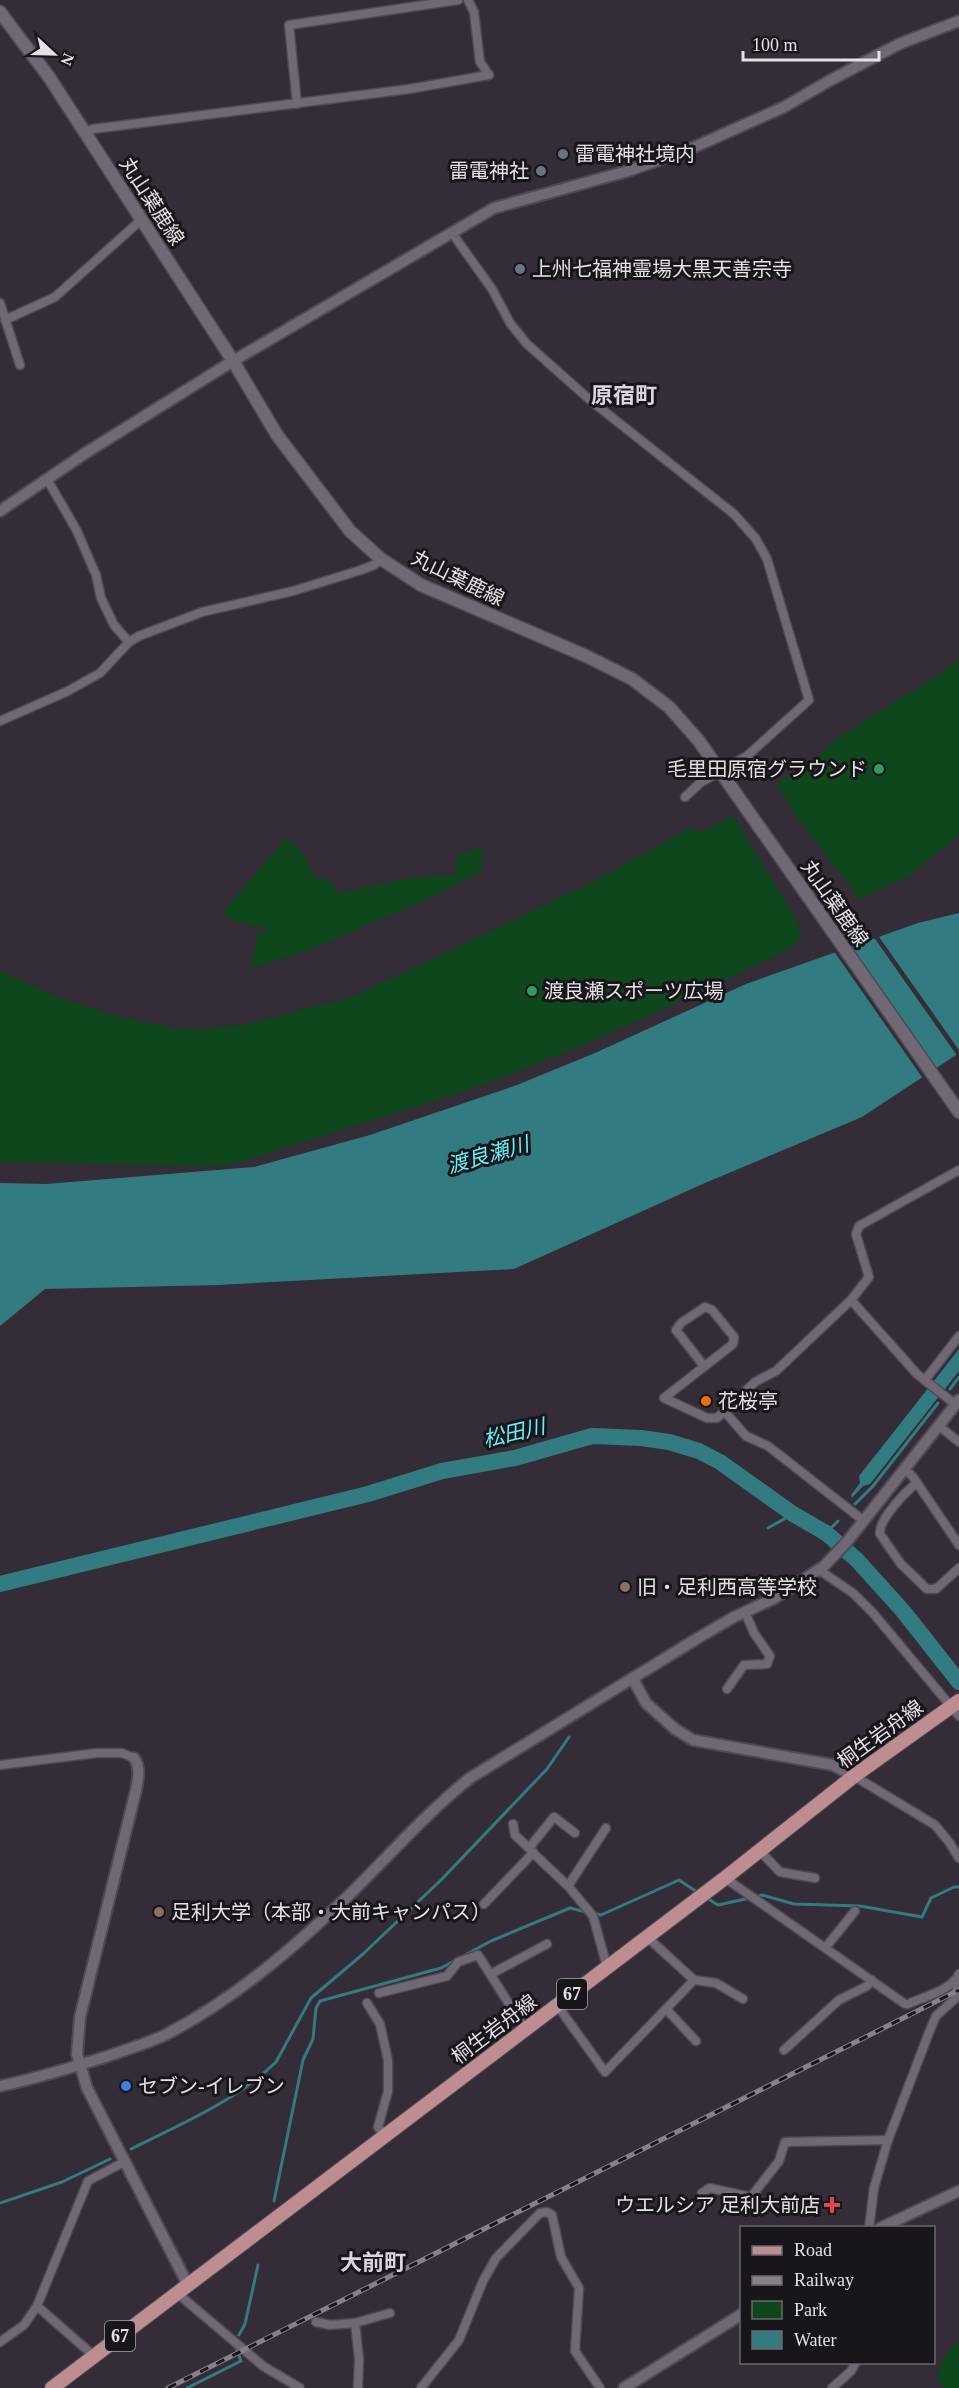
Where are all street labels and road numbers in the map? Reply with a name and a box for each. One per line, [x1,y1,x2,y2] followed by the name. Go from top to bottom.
[116,153,188,249] street label: 丸山葉鹿線
[408,546,508,610] street label: 丸山葉鹿線
[797,856,873,950] street label: 丸山葉鹿線
[833,1696,927,1772] street label: 桐生岩舟線
[557,1979,587,2009] road number: 67
[447,1990,541,2068] street label: 桐生岩舟線
[105,2321,135,2351] road number: 67

